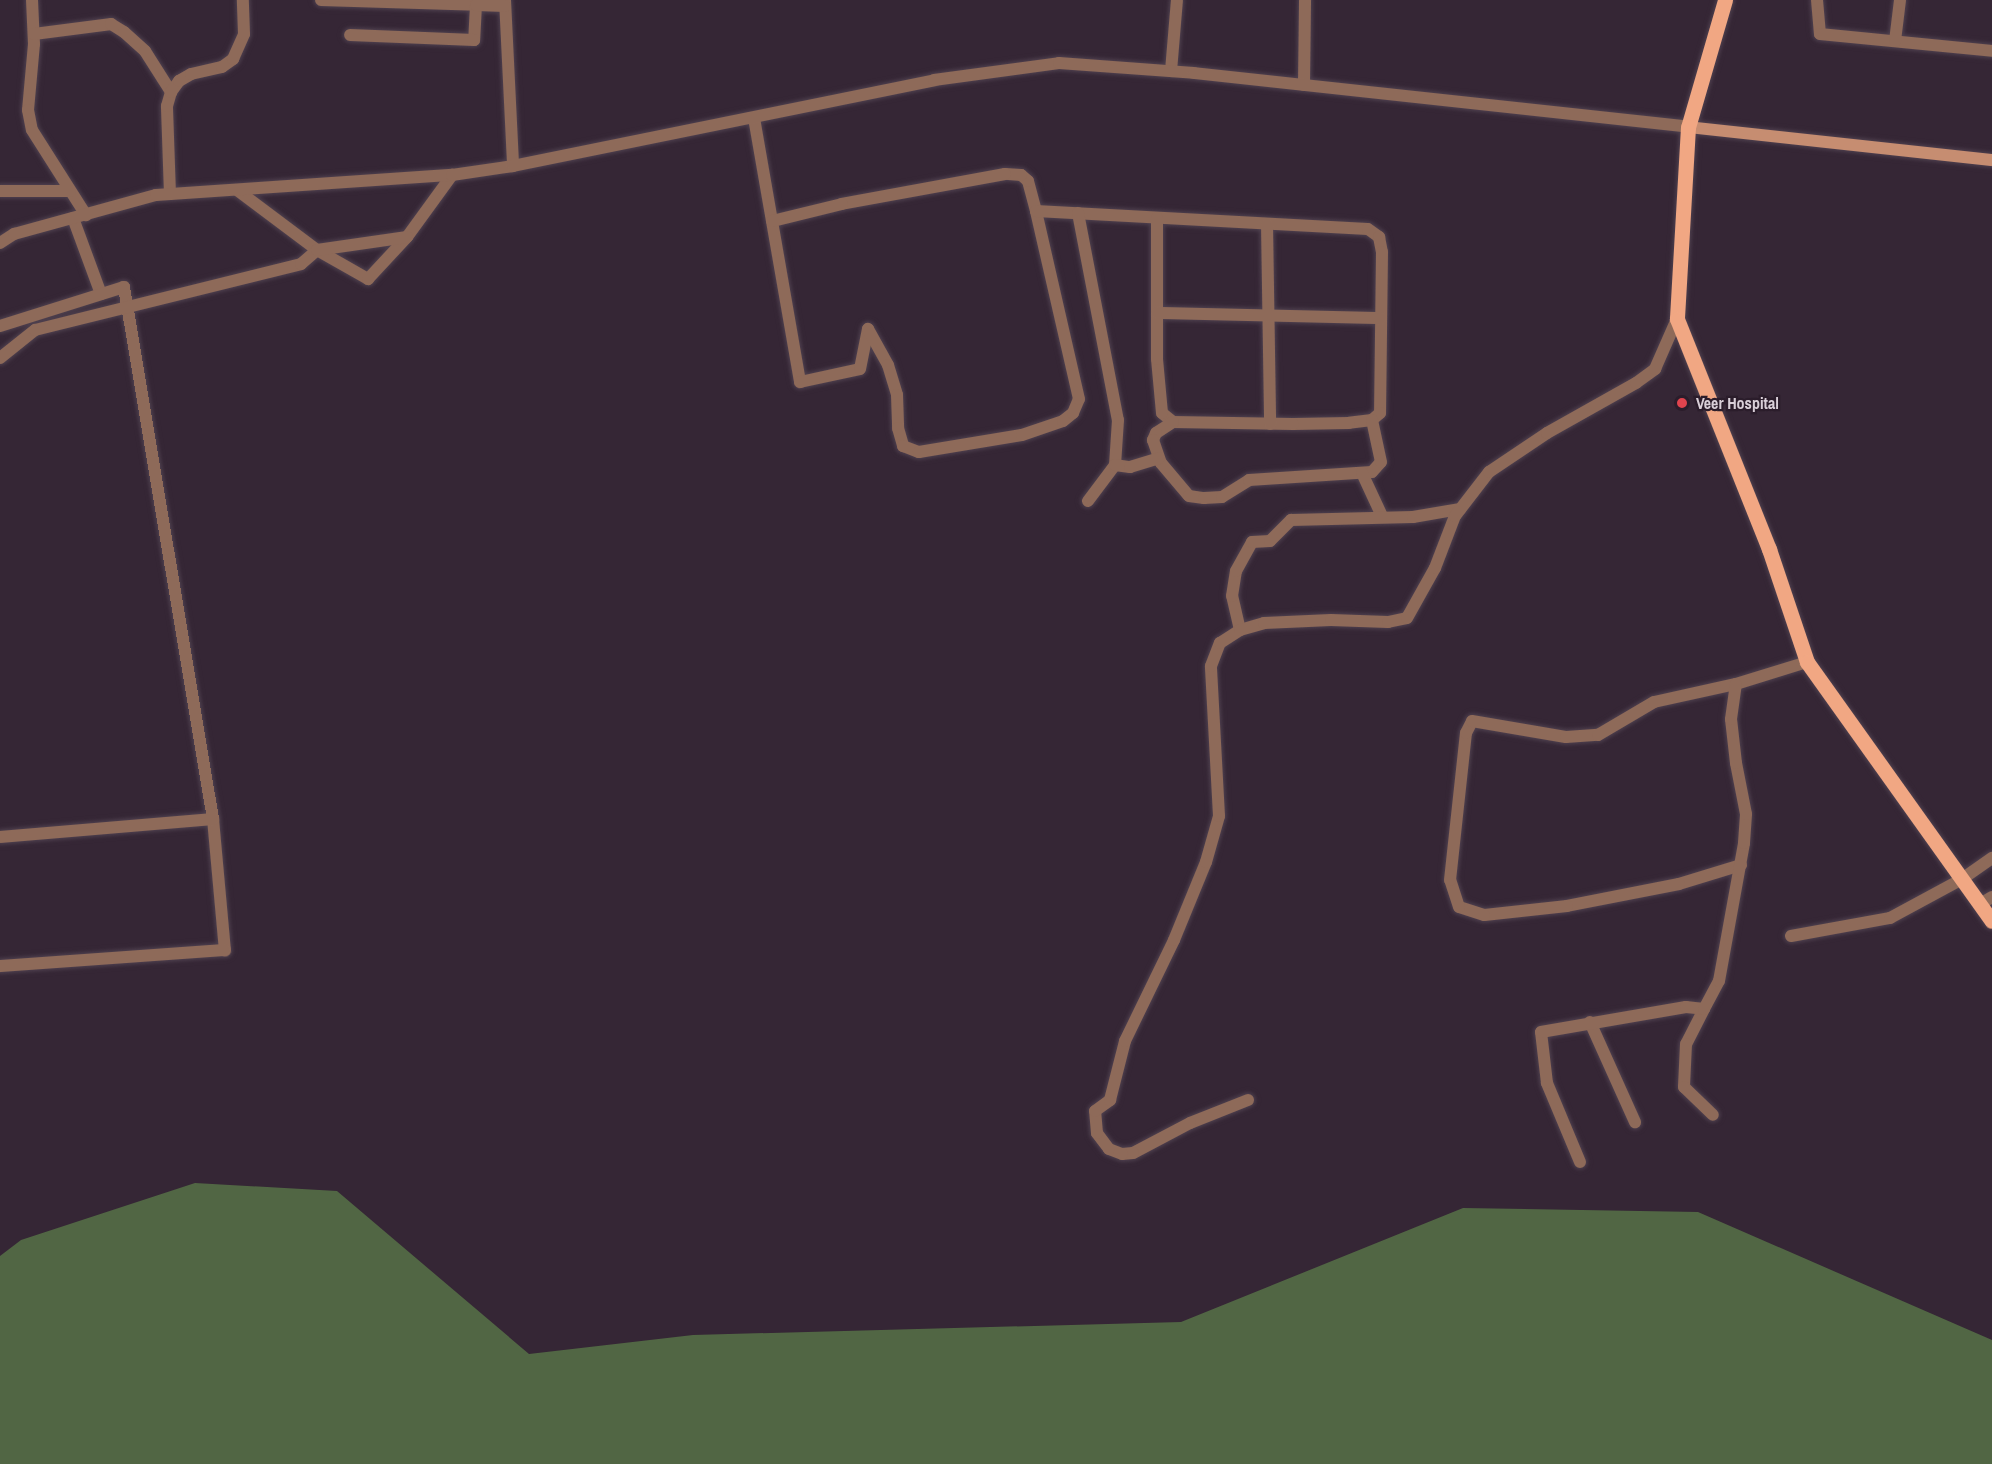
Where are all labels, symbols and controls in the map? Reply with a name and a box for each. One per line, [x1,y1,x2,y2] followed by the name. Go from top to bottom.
[1696,393,1779,413] place label: Veer Hospital
[1673,394,1691,412] marker: Veer Hospital

